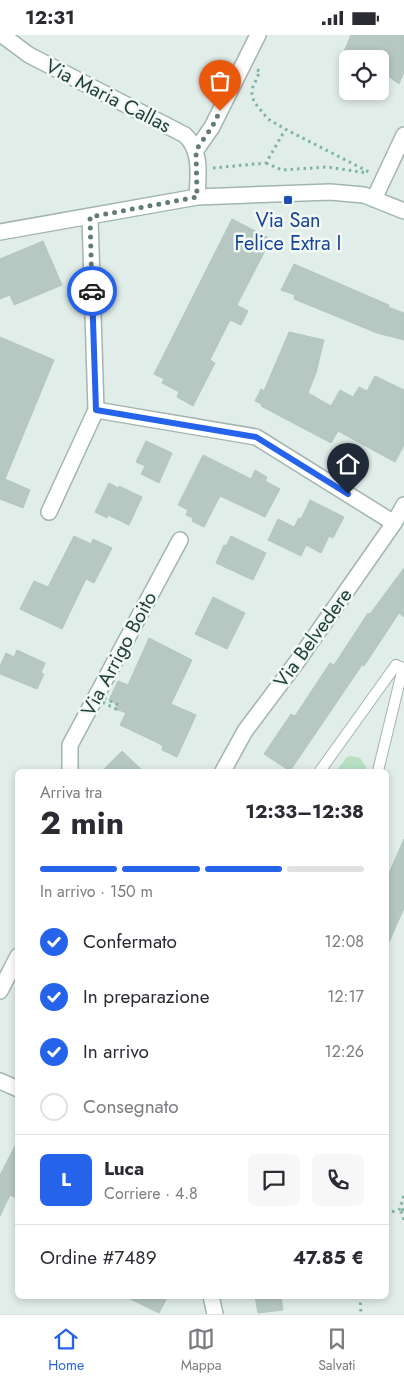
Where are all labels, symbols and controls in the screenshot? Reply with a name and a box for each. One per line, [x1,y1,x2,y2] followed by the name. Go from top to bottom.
[25,4,75,31] text: 12:31
[339,50,389,100] map controls
[339,50,389,100] button: locate
[40,52,176,140] street label: Via Maria Callas
[199,60,241,111] pin
[206,67,234,95] icon: bag
[282,194,294,206] marker: Via San Felice Extra I
[235,206,341,258] place label: Via San Felice Extra I
[67,266,117,316] courier
[78,277,106,305] icon: car
[327,443,369,494] pin
[334,450,362,478] icon: home
[267,582,359,694] street label: Via Belvedere
[74,586,164,721] street label: Via Arrigo Boito
[40,781,102,804] text: Arriva tra
[245,798,364,825] text: 12:33–12:38
[40,800,124,846] text: 2 min
[40,880,153,903] text: In arrivo · 150 m
[40,928,68,956] icon: check
[83,928,177,955] text: Confermato
[325,930,364,953] text: 12:08
[40,983,68,1011] icon: check
[83,983,210,1010] text: In preparazione
[327,985,364,1008] text: 12:17
[40,1038,68,1066] icon: check
[83,1038,149,1065] text: In arrivo
[325,1040,364,1063] text: 12:26
[83,1093,179,1120] text: Consegnato
[248,1154,300,1206] button: chat
[312,1154,364,1206] button: phone
[104,1155,144,1182] text: Luca
[61,1166,71,1193] text: L
[104,1182,198,1205] text: Corriere · 4.8
[40,1244,157,1271] text: Ordine #7489
[293,1244,364,1271] text: 47.85 €
[48,1325,84,1375] tab: Home
[181,1325,222,1375] tab: Mappa
[318,1325,356,1375] tab: Salvati

